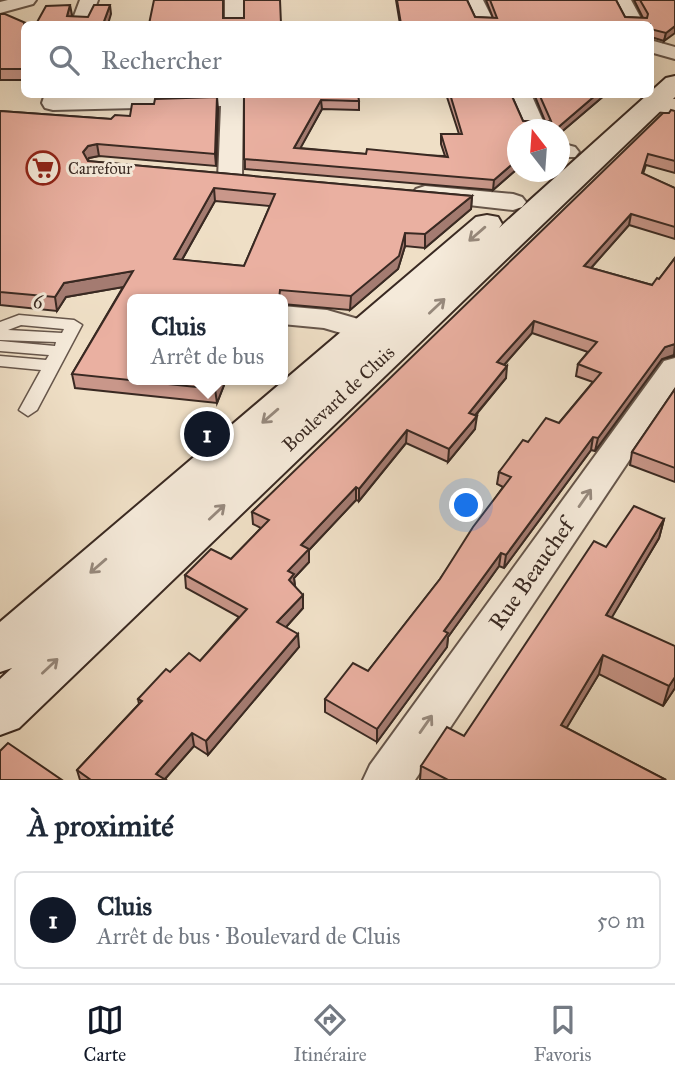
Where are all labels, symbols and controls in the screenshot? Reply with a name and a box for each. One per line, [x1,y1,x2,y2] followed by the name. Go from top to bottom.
[21,21,654,98] search box
[45,41,83,79] icon: search
[101,44,222,76] text: Rechercher
[507,119,570,182] north arrow
[24,149,62,187] supermarket icon: Carrefour
[68,159,132,178] place label: Carrefour
[469,225,486,242] one-way arrow
[32,290,45,313] street label: 6
[127,294,288,385] popup
[428,298,446,314] one-way arrow
[151,310,206,342] text: Cluis
[278,341,399,456] street label: Boulevard de Cluis
[151,342,264,370] text: Arrêt de bus
[184,408,230,460] pin: 1
[261,408,279,424] one-way arrow
[449,488,483,522] your location
[578,489,592,508] one-way arrow
[208,503,225,520] one-way arrow
[482,510,581,635] street label: Rue Beauchef
[89,558,107,574] one-way arrow
[41,658,59,674] one-way arrow
[419,715,433,734] one-way arrow
[28,808,174,844] text: À proximité
[97,890,152,922] text: Cluis
[48,906,58,934] text: 1
[597,906,645,934] text: 50 m
[97,922,400,950] text: Arrêt de bus · Boulevard de Cluis
[84,1001,126,1066] tab: Carte
[293,1001,367,1066] tab: Itinéraire
[534,1001,591,1066] tab: Favoris

